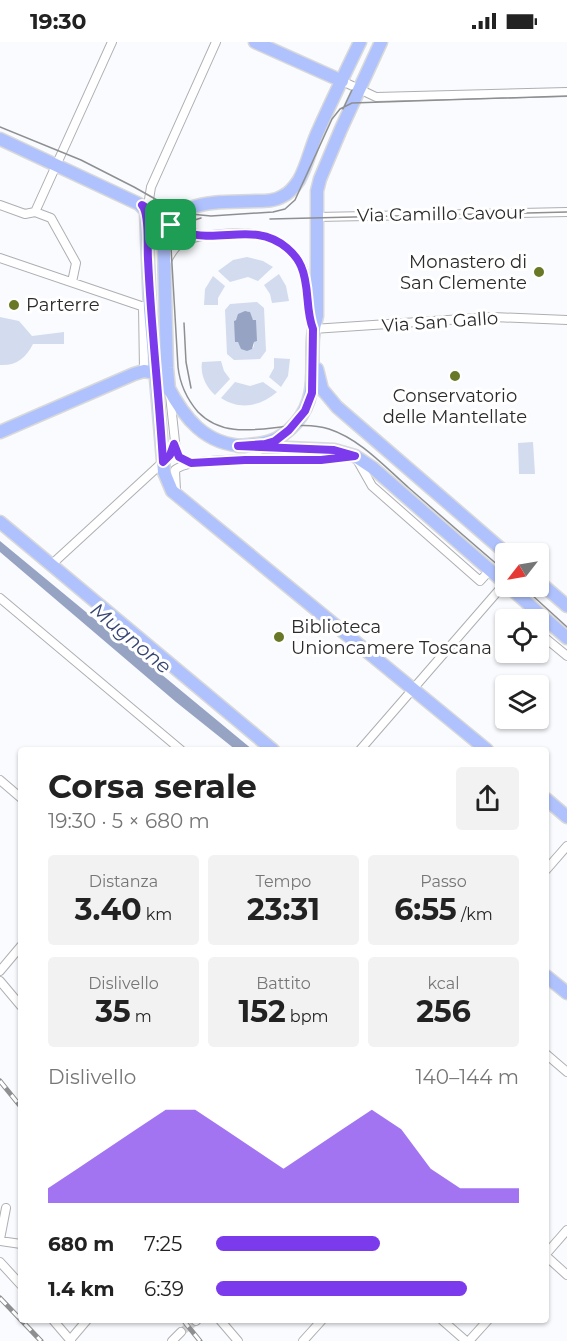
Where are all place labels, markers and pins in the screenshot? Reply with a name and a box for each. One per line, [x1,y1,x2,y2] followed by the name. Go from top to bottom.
[145,199,196,250] pin
[400,251,527,294] place label: Monastero di San Clemente
[532,265,546,279] marker: Monastero di San Clemente
[26,294,100,316] place label: Parterre
[7,298,21,312] marker: Parterre
[448,369,462,383] marker: Conservatorio delle Mantellate
[383,385,527,428] place label: Conservatorio delle Mantellate
[291,616,492,659] place label: Biblioteca Unioncamere Toscana
[272,630,286,644] marker: Biblioteca Unioncamere Toscana

